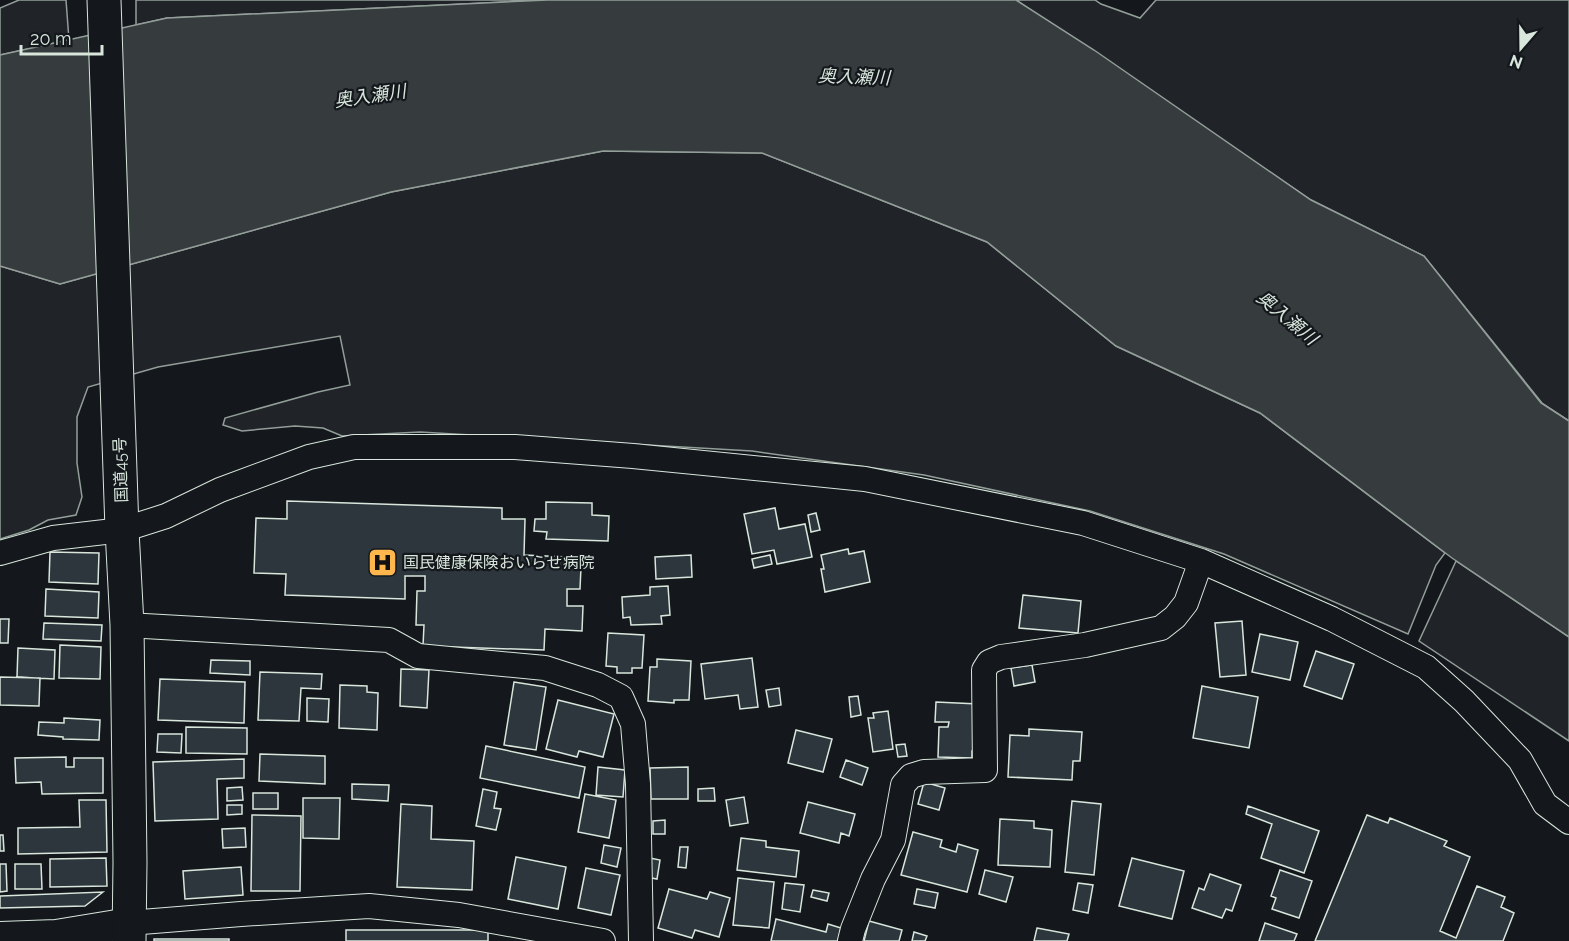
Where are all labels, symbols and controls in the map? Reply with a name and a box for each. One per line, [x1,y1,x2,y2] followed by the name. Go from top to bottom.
[21,18,102,56] scale bar
[1491,18,1551,78] north arrow
[30,28,72,49] text: 20 m
[1507,51,1525,73] text: N
[818,65,892,88] water label: 奥入瀬川
[333,80,409,111] water label: 奥入瀬川
[1253,286,1323,350] water label: 奥入瀬川
[110,437,131,503] street label: 国道45号
[366,546,398,578] hospital icon: 国民健康保険おいらせ病院
[403,553,595,572] place label: 国民健康保険おいらせ病院

